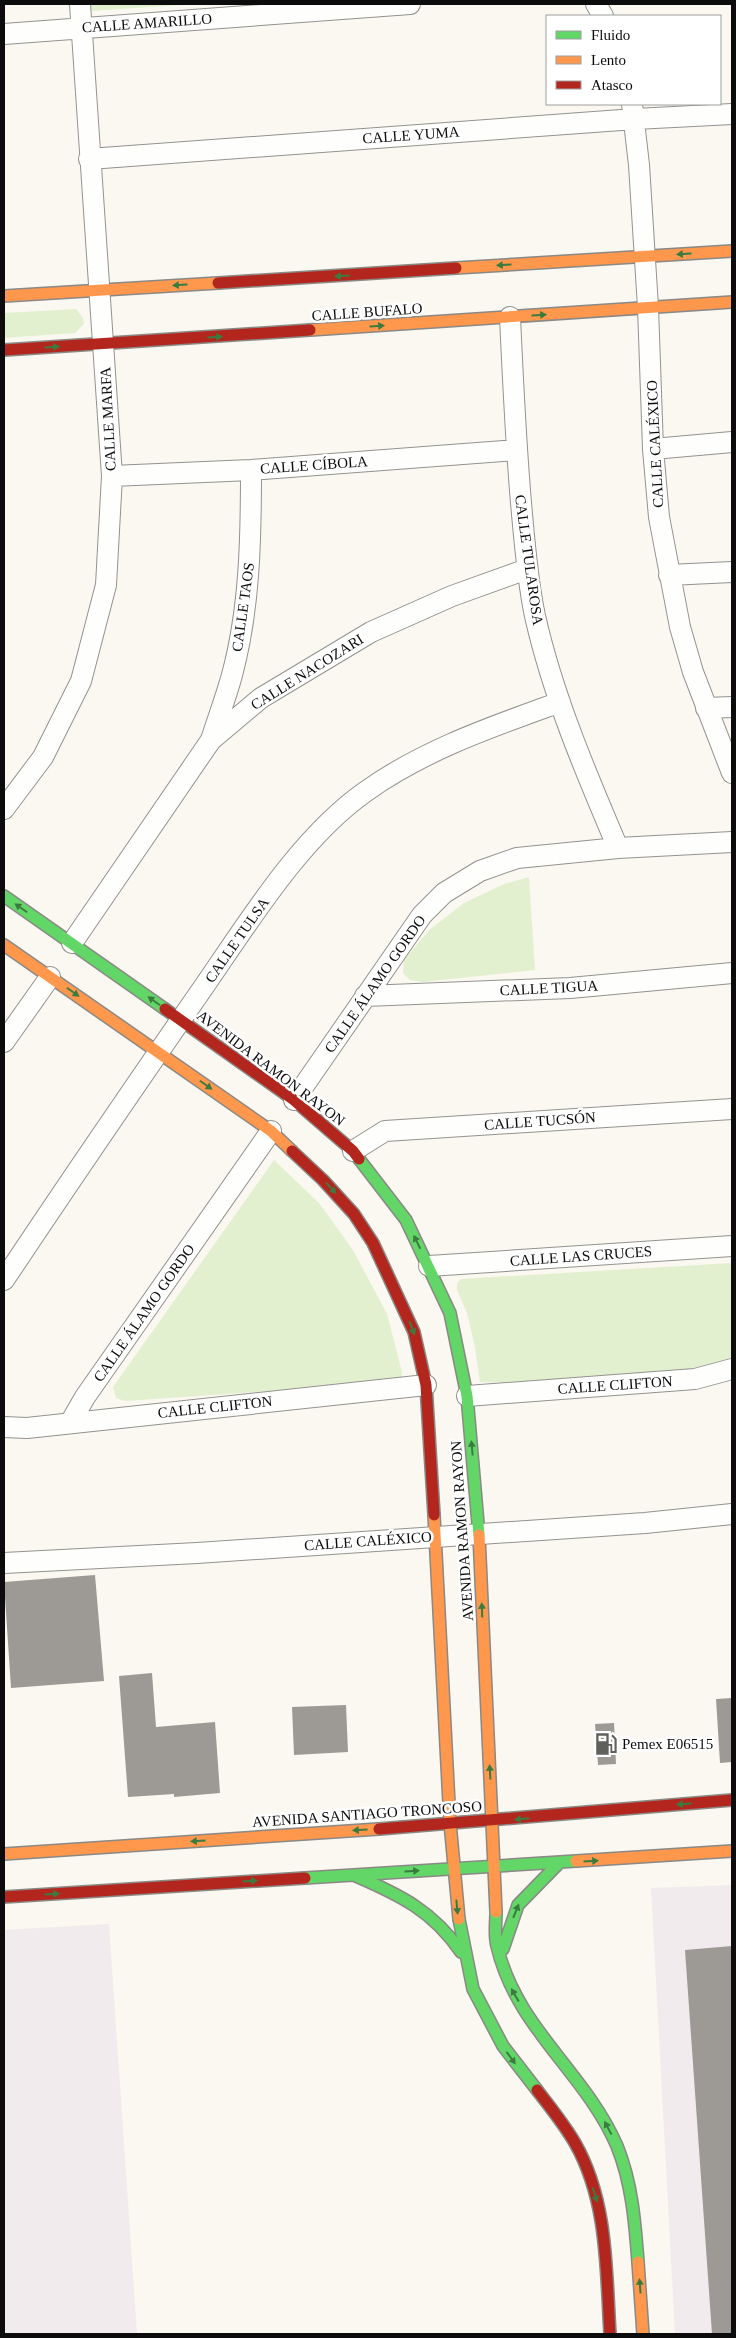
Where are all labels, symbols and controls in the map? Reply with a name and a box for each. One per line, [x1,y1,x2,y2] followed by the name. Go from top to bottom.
[81,10,213,36] street label: CALLE AMARILLO
[546,15,721,105] legend
[591,27,630,43] text: Fluido
[591,52,626,68] text: Lento
[591,77,633,93] text: Atasco
[362,124,460,146] street label: CALLE YUMA
[675,250,691,258] one-way arrow
[496,262,512,270] one-way arrow
[334,272,350,280] one-way arrow
[171,282,187,290] one-way arrow
[311,300,423,324] street label: CALLE BUFALO
[531,311,547,319] one-way arrow
[369,322,385,330] one-way arrow
[207,333,223,341] one-way arrow
[45,343,61,351] one-way arrow
[97,366,119,472] street label: CALLE MARFA
[644,380,666,508] street label: CALLE CALÉXICO
[260,453,369,477] street label: CALLE CÍBOLA
[512,494,546,627] street label: CALLE TULAROSA
[229,561,257,653] street label: CALLE TAOS
[248,631,366,713] street label: CALLE NACOZARI
[202,894,272,986] street label: CALLE TULSA
[14,903,28,913] one-way arrow
[321,912,429,1056] street label: CALLE ÁLAMO GORDO
[499,977,599,999] street label: CALLE TIGUA
[66,988,79,997] one-way arrow
[147,996,161,1006] one-way arrow
[194,1007,348,1129] street label: AVENIDA RAMON RAYON
[199,1080,213,1090] one-way arrow
[484,1109,596,1133] street label: CALLE TUCSÓN
[325,1182,337,1194] one-way arrow
[413,1235,421,1249] one-way arrow
[90,1241,198,1385] street label: CALLE ÁLAMO GORDO
[509,1243,653,1269] street label: CALLE LAS CRUCES
[408,1321,416,1335] one-way arrow
[557,1373,673,1397] street label: CALLE CLIFTON
[157,1393,273,1421] street label: CALLE CLIFTON
[448,1440,476,1622] street label: AVENIDA RAMON RAYON
[468,1440,476,1456] one-way arrow
[304,1529,433,1553] street label: CALLE CALÉXICO
[478,1602,486,1618] one-way arrow
[593,1731,619,1757] fuel station icon: Pemex E06515
[622,1736,713,1752] place label: Pemex E06515
[485,1764,493,1780] one-way arrow
[252,1798,483,1830] street label: AVENIDA SANTIAGO TRONCOSO
[675,1801,691,1809] one-way arrow
[514,1815,530,1823] one-way arrow
[351,1826,367,1834] one-way arrow
[189,1837,205,1845] one-way arrow
[584,1856,600,1864] one-way arrow
[404,1867,420,1875] one-way arrow
[242,1877,258,1885] one-way arrow
[45,1889,61,1897] one-way arrow
[453,1899,461,1915] one-way arrow
[512,1904,520,1919] one-way arrow
[511,1988,520,2002] one-way arrow
[506,2051,516,2065] one-way arrow
[604,2121,612,2135] one-way arrow
[592,2188,600,2203] one-way arrow
[635,2277,643,2293] one-way arrow

